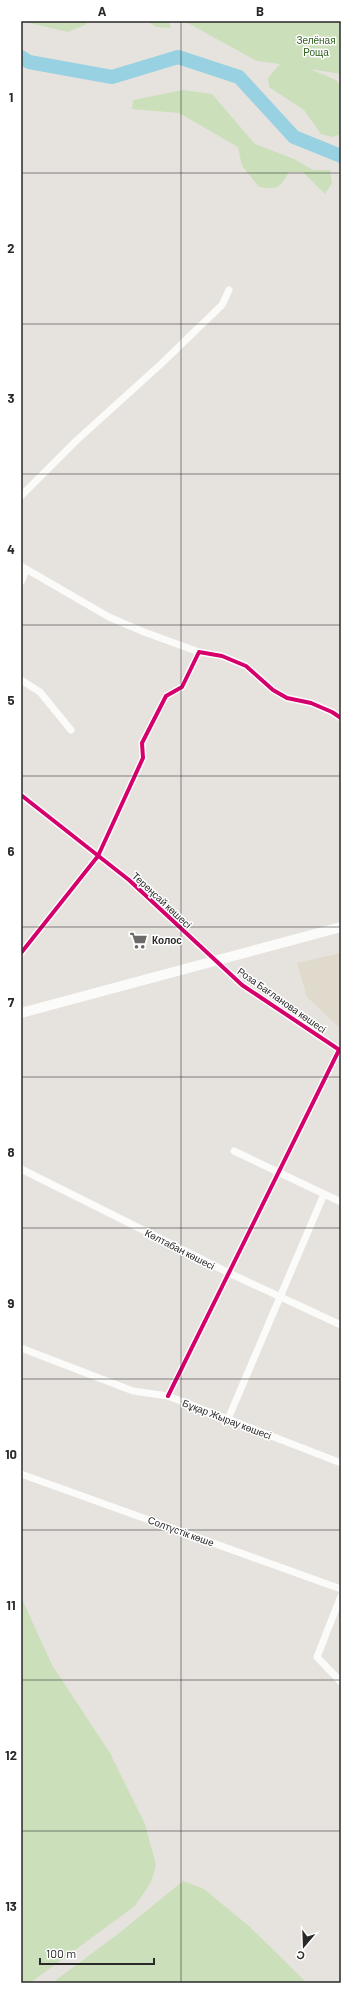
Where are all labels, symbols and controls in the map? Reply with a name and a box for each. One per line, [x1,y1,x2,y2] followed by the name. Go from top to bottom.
[98,3,107,19] text: A
[256,3,264,19] text: B
[296,34,336,58] park label: Зелёная Роща
[9,89,13,105] text: 1
[7,240,15,256] text: 2
[7,390,15,406] text: 3
[7,541,15,557] text: 4
[7,692,15,708] text: 5
[8,843,15,859] text: 6
[130,869,194,931] street label: Тереңсай көшесі
[129,930,149,950] supermarket icon: Колос
[152,934,182,946] place label: Колос
[235,965,329,1035] street label: Роза Бағланова көшесі
[8,994,15,1010] text: 7
[7,1144,15,1160] text: 8
[143,1226,217,1272] street label: Көлтабан көшесі
[8,1295,15,1311] text: 9
[181,1397,273,1441] street label: Бұқар Жырау көшесі
[5,1446,17,1462] text: 10
[146,1513,216,1549] street label: Солтүстік көше
[6,1597,16,1613] text: 11
[5,1747,17,1763] text: 12
[5,1898,17,1914] text: 13
[284,1926,324,1966] north arrow
[40,1940,154,1966] scale bar
[46,1946,76,1960] text: 100 m
[295,1948,306,1963] text: С

